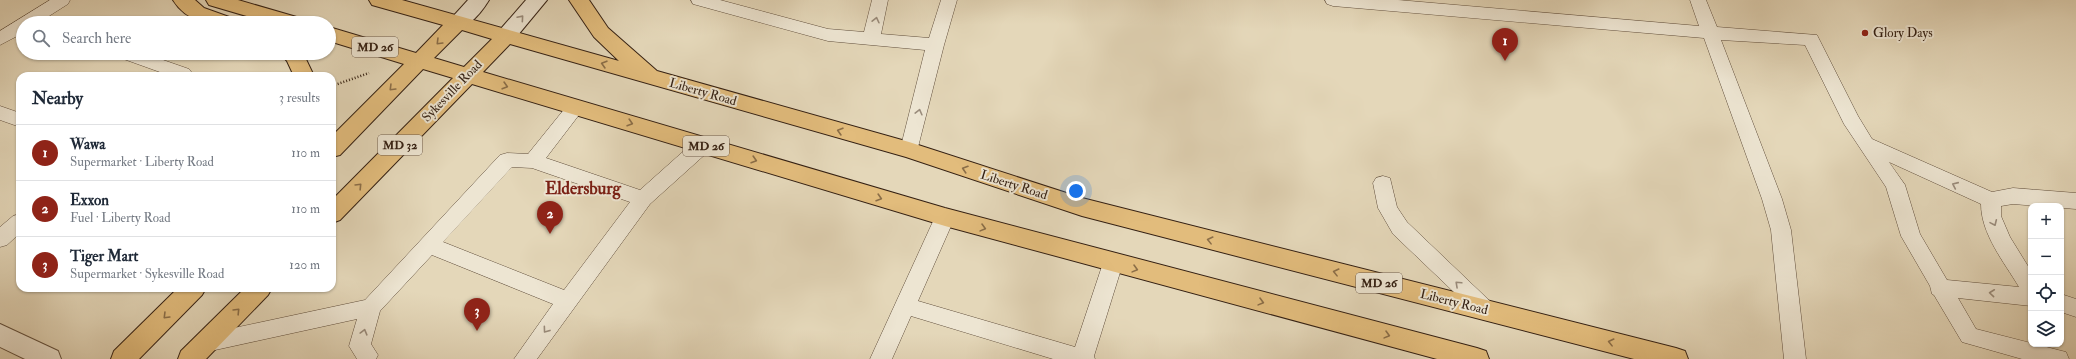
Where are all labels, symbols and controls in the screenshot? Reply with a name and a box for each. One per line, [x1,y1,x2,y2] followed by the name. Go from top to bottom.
[517,15,524,23] one-way arrow
[16,16,336,60] search box
[871,17,879,23] one-way arrow
[1873,25,1933,42] place label: Glory Days
[30,27,52,49] icon: search
[1492,28,1518,61] pin: 1
[1860,28,1870,38] marker: Glory Days
[62,29,131,48] text: Search here
[352,37,398,57] road number: MD 26
[436,37,444,45] one-way arrow
[419,56,487,126] street label: Sykesville Road
[601,60,608,69] one-way arrow
[667,75,739,110] street label: Liberty Road
[501,81,508,90] one-way arrow
[389,83,397,91] one-way arrow
[32,88,83,109] text: Nearby
[279,90,320,106] text: 3 results
[914,109,922,116] one-way arrow
[626,118,633,127] one-way arrow
[837,127,844,136] one-way arrow
[70,135,105,154] text: Wawa
[378,135,422,155] road number: MD 32
[683,136,729,156] road number: MD 26
[43,145,47,161] text: 1
[291,145,320,161] text: 110 m
[70,154,214,170] text: Supermarket · Liberty Road
[751,155,758,164] one-way arrow
[961,165,968,173] one-way arrow
[978,167,1050,204] street label: Liberty Road
[545,178,622,200] district label: Eldersburg
[1066,181,1086,201] your location
[1951,182,1959,190] one-way arrow
[354,183,362,191] one-way arrow
[70,191,109,210] text: Exxon
[875,193,882,202] one-way arrow
[42,201,48,217] text: 2
[291,201,320,217] text: 110 m
[537,201,563,234] pin: 2
[2028,203,2064,347] map controls
[2028,203,2064,239] button: +
[70,210,171,226] text: Fuel · Liberty Road
[1989,219,1997,226] one-way arrow
[979,223,986,232] one-way arrow
[1206,236,1213,245] one-way arrow
[2028,239,2064,275] button: −
[70,247,138,266] text: Tiger Mart
[43,257,48,273] text: 3
[289,257,320,273] text: 120 m
[1131,264,1138,273] one-way arrow
[70,266,224,282] text: Supermarket · Sykesville Road
[1332,268,1339,277] one-way arrow
[1356,273,1402,293] road number: MD 26
[2028,275,2064,311] button: locate
[1456,282,1463,289] one-way arrow
[1418,286,1490,319] street label: Liberty Road
[1989,289,1995,298] one-way arrow
[1257,297,1264,306] one-way arrow
[464,298,490,331] pin: 3
[232,308,240,316] one-way arrow
[163,311,171,319] one-way arrow
[2028,311,2064,347] button: layers
[544,325,551,332] one-way arrow
[359,329,368,336] one-way arrow
[1383,331,1390,339] one-way arrow
[1607,339,1614,347] one-way arrow

